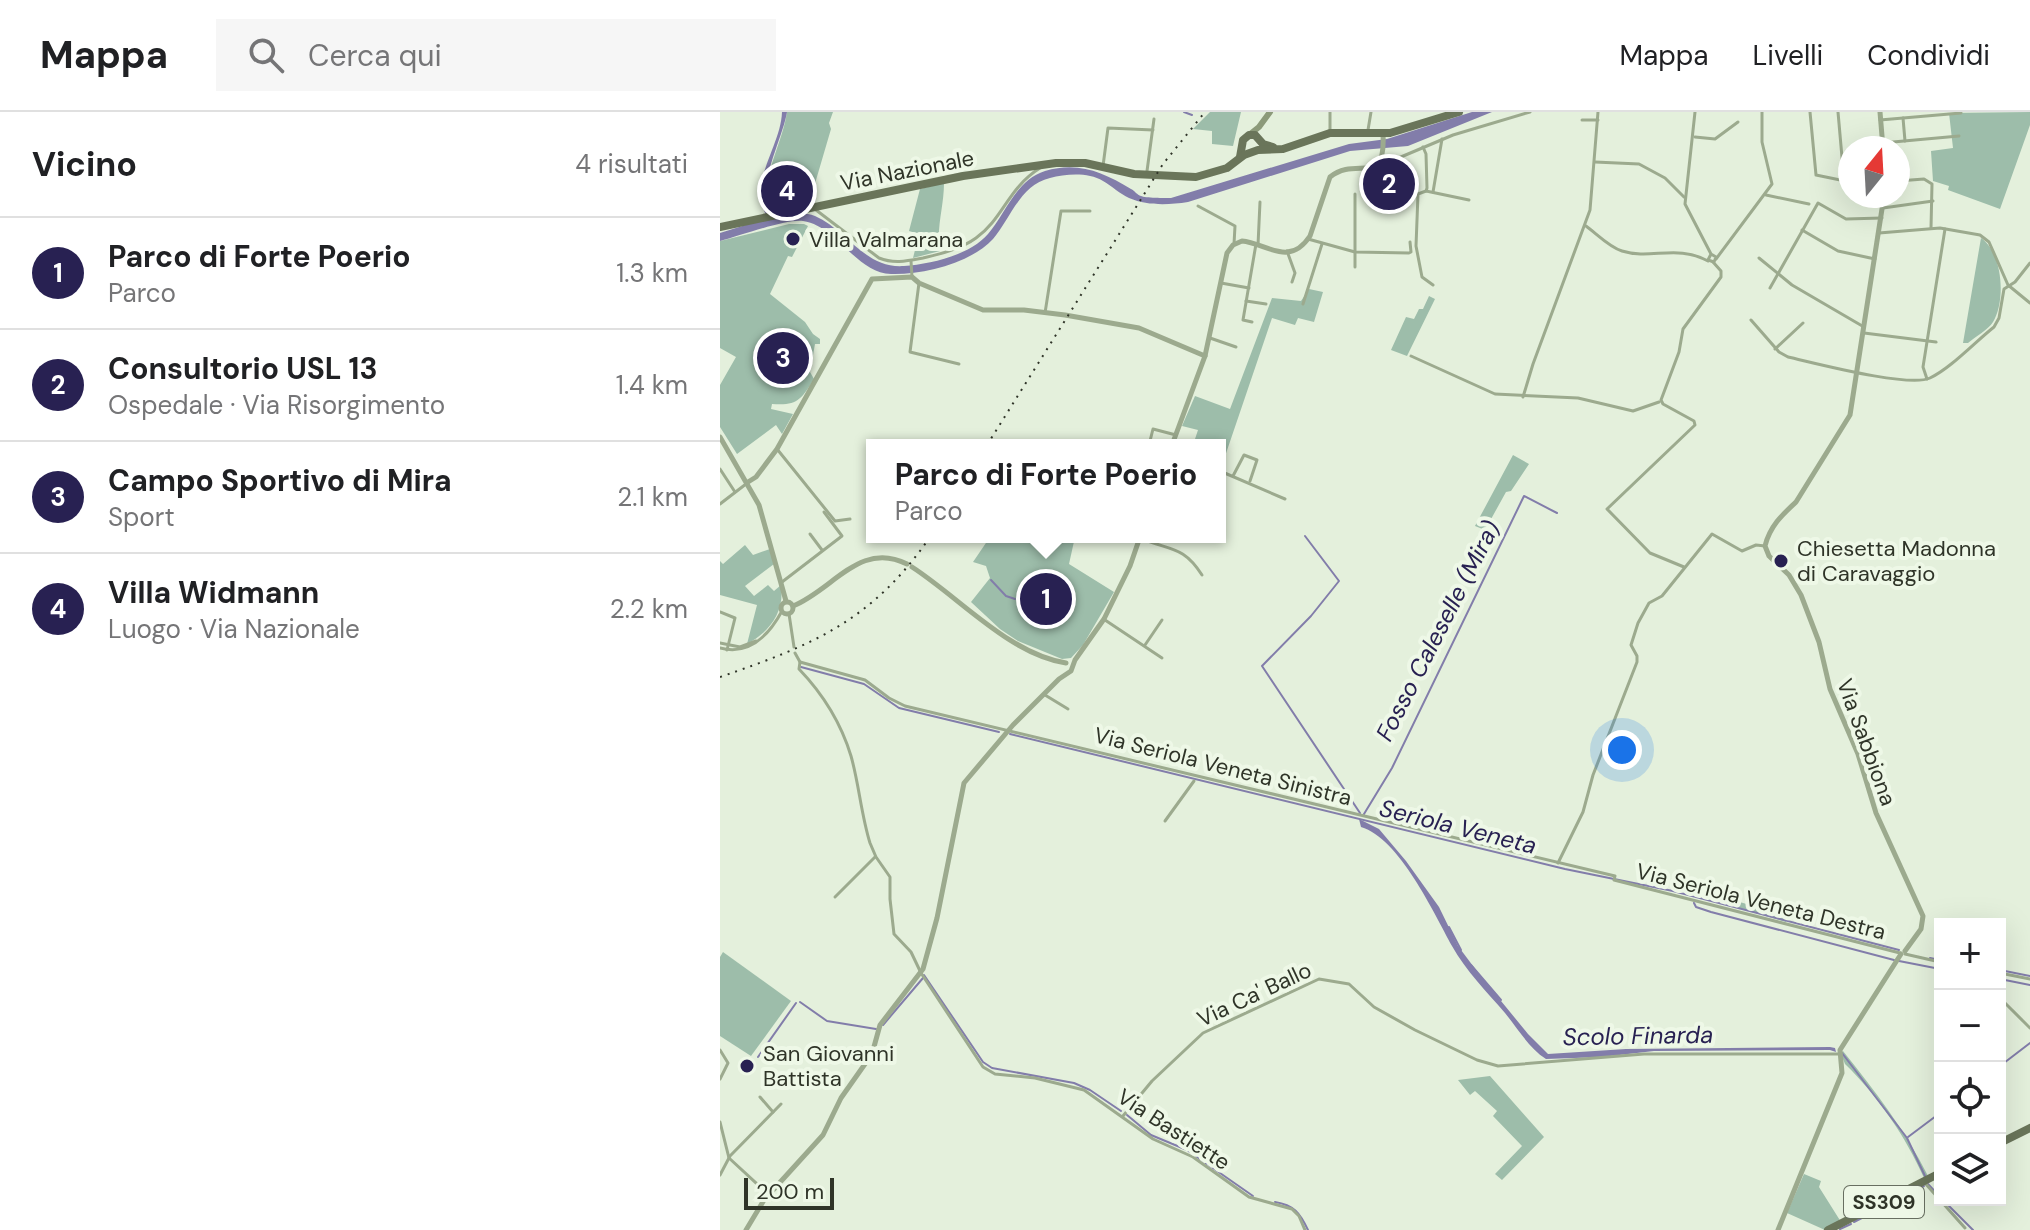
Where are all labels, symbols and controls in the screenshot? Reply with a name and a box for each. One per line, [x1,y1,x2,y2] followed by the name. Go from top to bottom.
[216,19,776,91] search box
[40,30,168,80] text: Mappa
[244,33,288,77] icon: search
[308,36,442,75] text: Cerca qui
[1619,37,1709,74] text: Mappa
[1753,37,1823,74] text: Livelli
[1867,37,1990,74] text: Condividi
[1838,136,1910,208] north arrow
[32,142,137,187] text: Vicino
[838,143,976,198] street label: Via Nazionale
[575,147,688,181] text: 4 risultati
[1363,154,1415,214] pin: 2
[761,161,813,221] pin: 4
[809,225,963,254] place label: Villa Valmarana
[784,230,802,248] marker: Villa Valmarana
[108,237,411,276] text: Parco di Forte Poerio
[53,256,63,290] text: 1
[616,256,688,290] text: 1.3 km
[108,276,176,310] text: Parco
[757,328,809,388] pin: 3
[108,349,378,388] text: Consultorio USL 13
[50,368,66,402] text: 2
[616,368,688,402] text: 1.4 km
[108,388,445,422] text: Ospedale · Via Risorgimento
[866,439,1226,543] popup
[895,455,1197,494] text: Parco di Forte Poerio
[108,461,452,500] text: Campo Sportivo di Mira
[50,480,66,514] text: 3
[617,480,688,514] text: 2.1 km
[895,494,963,528] text: Parco
[108,500,175,534] text: Sport
[1369,515,1507,746] water label: Fosso Caleselle (Mira)
[1797,534,1996,588] place label: Chiesetta Madonna di Caravaggio
[1772,552,1790,570] marker: Chiesetta Madonna di Caravaggio
[1020,569,1072,629] pin: 1
[108,573,319,612] text: Villa Widmann
[50,592,66,626] text: 4
[610,592,688,626] text: 2.2 km
[108,612,360,646] text: Luogo · Via Nazionale
[1830,675,1903,810] street label: Via Sabbiona
[1091,720,1355,813] street label: Via Seriola Veneta Sinistra
[1602,730,1642,770] your location
[1376,792,1540,861] water label: Seriola Veneta
[1633,856,1889,947] street label: Via Seriola Veneta Destra
[1934,918,2006,1206] map controls
[1934,918,2006,990] button: +
[1192,955,1316,1034] street label: Via Ca' Ballo
[1934,990,2006,1062] button: −
[1562,1019,1714,1052] water label: Scolo Finarda
[763,1039,894,1093] place label: San Giovanni Battista
[738,1057,756,1075] marker: San Giovanni Battista
[1934,1062,2006,1134] button: locate
[1112,1082,1236,1177] street label: Via Bastiette
[1934,1134,2006,1206] button: layers
[744,1174,834,1210] scale bar
[756,1177,824,1206] text: 200 m
[1844,1186,1924,1218] road number: SS309

